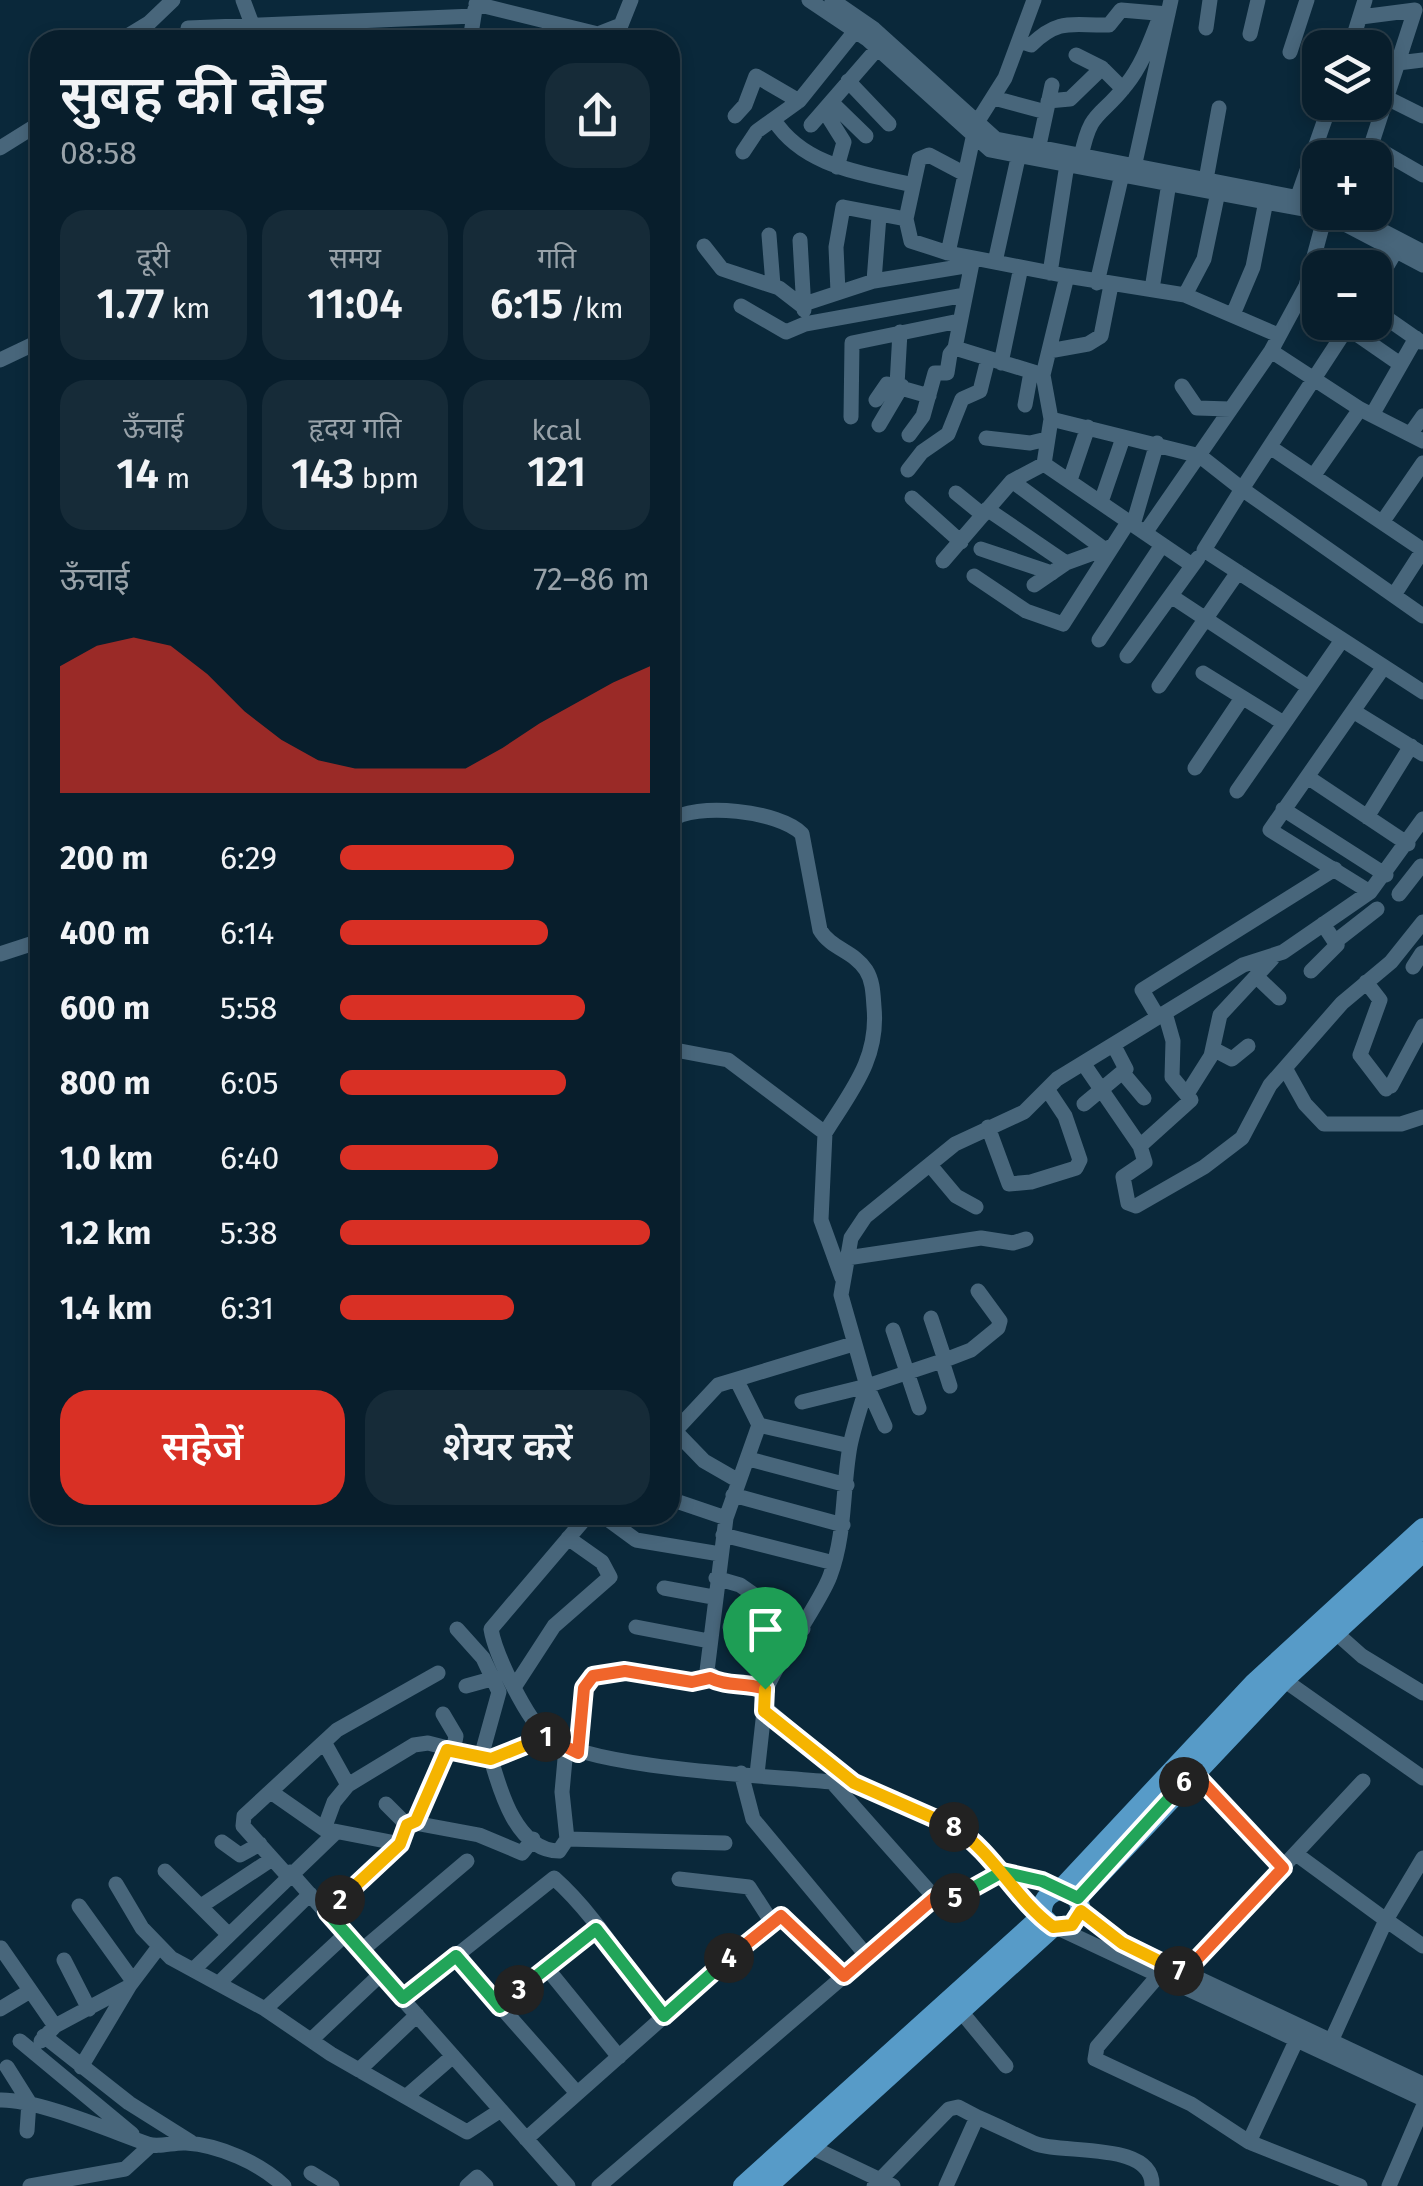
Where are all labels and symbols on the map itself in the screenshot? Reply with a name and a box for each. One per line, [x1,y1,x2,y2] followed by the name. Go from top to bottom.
[723,1587,808,1690] pin
[521,1712,571,1762] pin: 1
[1159,1757,1209,1807] pin: 6
[929,1802,979,1852] pin: 8
[930,1873,980,1923] pin: 5
[315,1875,365,1925] pin: 2
[704,1933,754,1983] pin: 4
[1154,1946,1204,1996] pin: 7
[494,1965,544,2015] pin: 3

